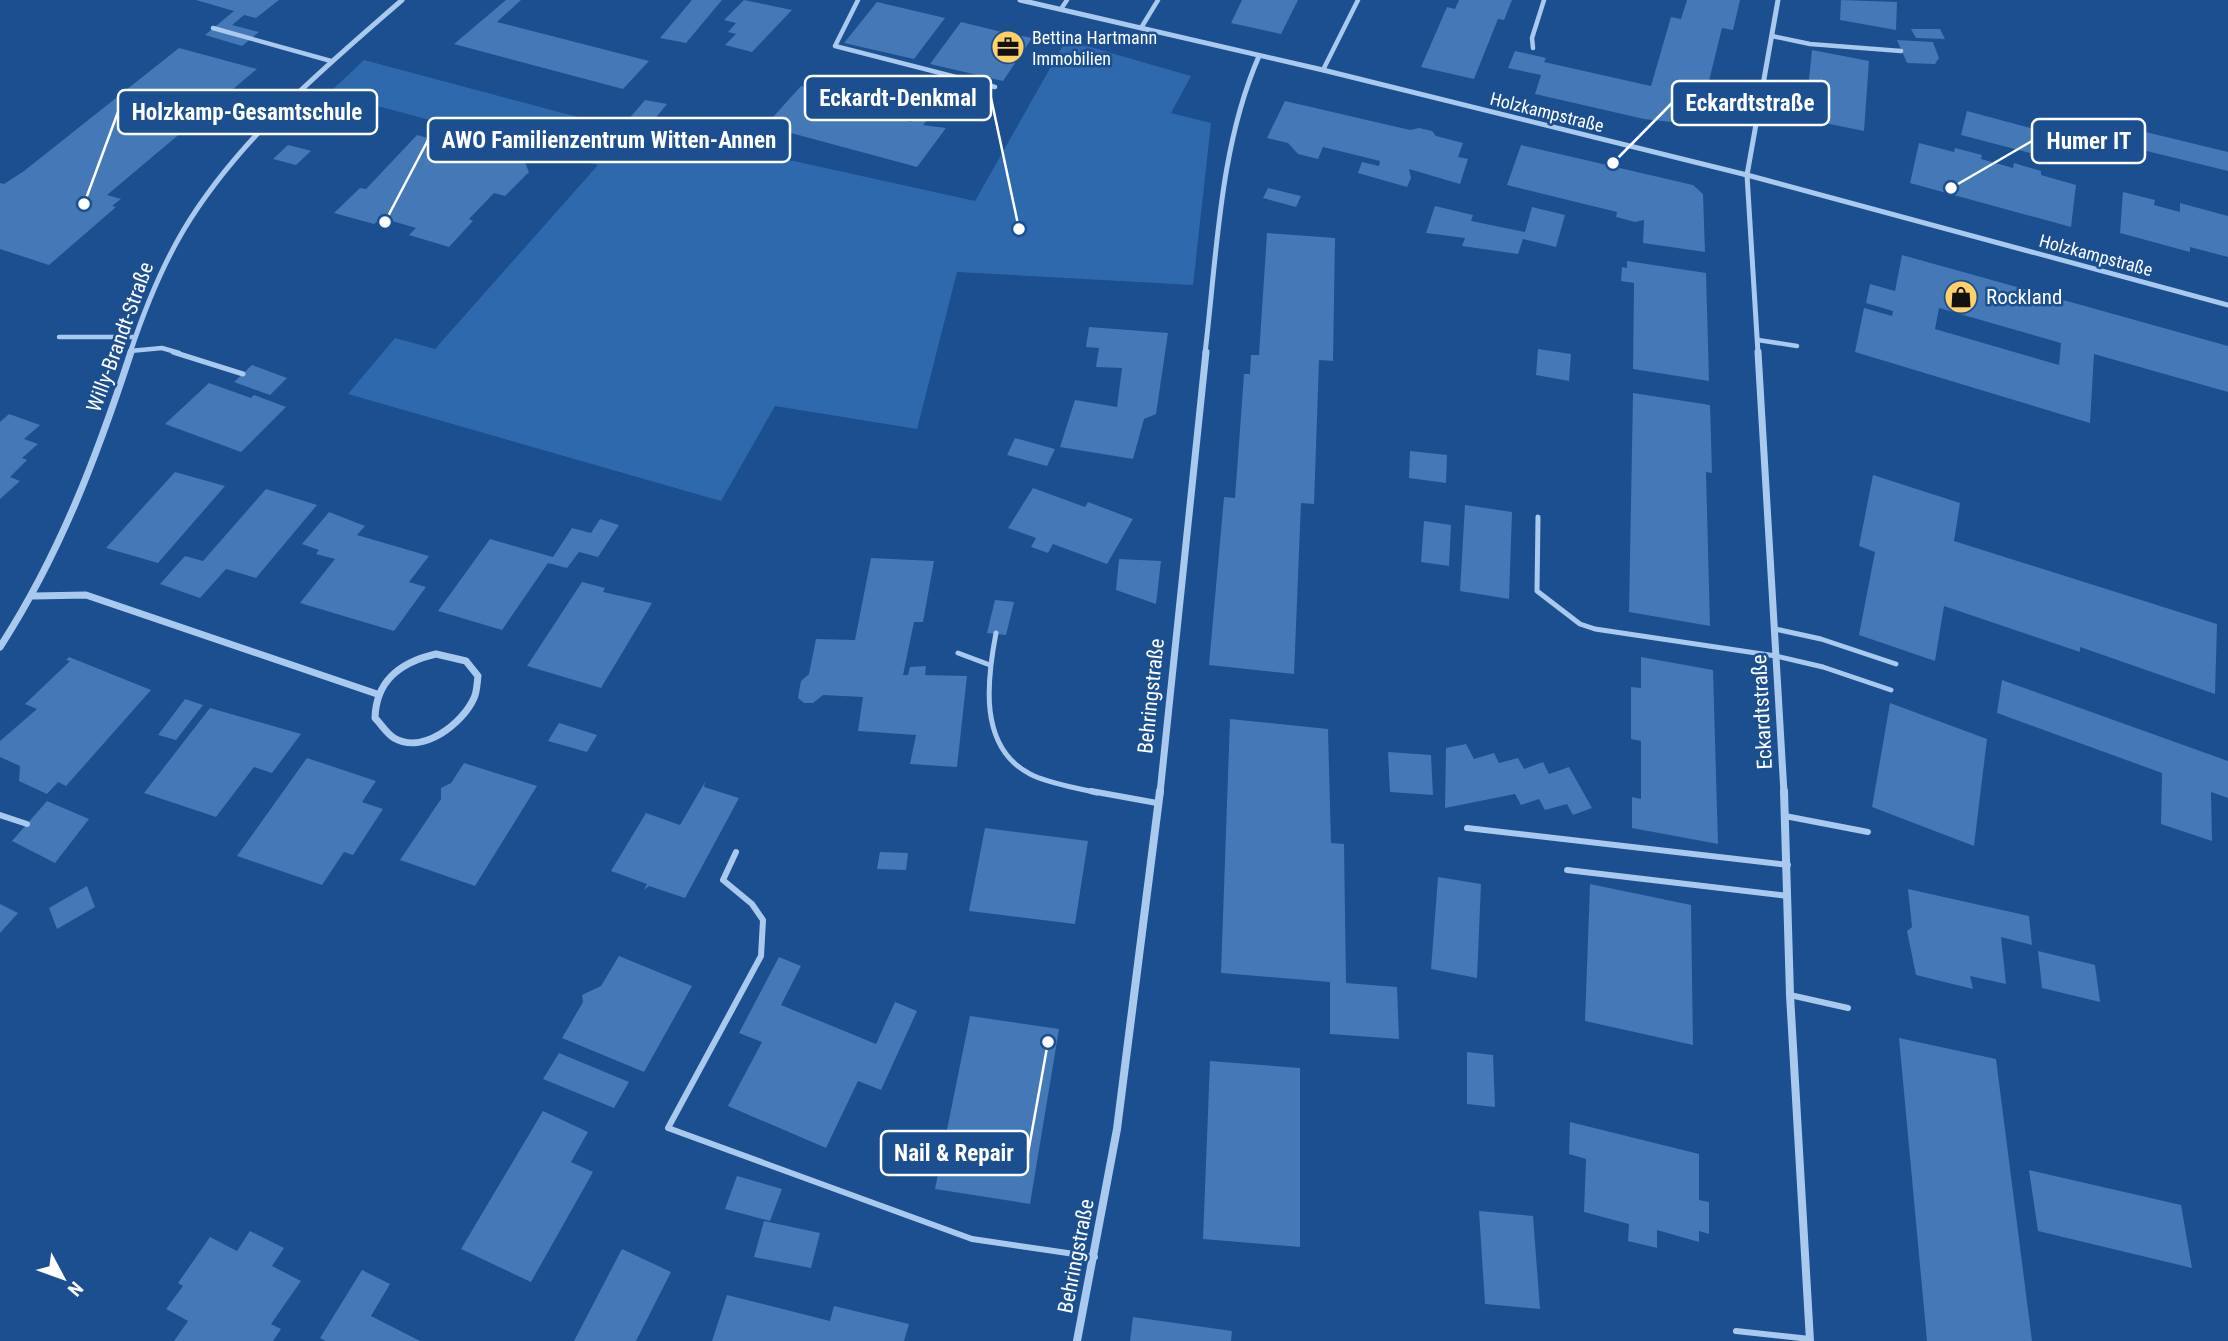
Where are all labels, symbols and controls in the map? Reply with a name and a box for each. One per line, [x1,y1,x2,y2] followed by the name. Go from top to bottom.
[1032,27,1157,69] place label: Bettina Hartmann Immobilien
[989,28,1027,66] office icon: Bettina Hartmann Immobilien
[805,76,991,120] callout: Eckardt-Denkmal
[1672,81,1829,125] callout: Eckardtstraße
[819,85,977,112] text: Eckardt-Denkmal
[1488,88,1606,136] street label: Holzkampstraße
[118,90,377,134] callout: Holzkamp-Gesamtschule
[1686,90,1814,117] text: Eckardtstraße
[132,99,362,126] text: Holzkamp-Gesamtschule
[428,118,790,162] callout: AWO Familienzentrum Witten-Annen
[2032,119,2145,163] callout: Humer IT
[442,127,776,154] text: AWO Familienzentrum Witten-Annen
[2047,128,2131,155] text: Humer IT
[2037,230,2155,280] street label: Holzkampstraße
[82,259,158,415] street label: Willy-Brandt-Straße
[1942,278,1980,316] shop icon: Rockland
[1986,285,2062,309] place label: Rockland
[1133,637,1169,755] street label: Behringstraße
[1747,654,1777,770] street label: Eckardtstraße
[881,1131,1028,1175] callout: Nail & Repair
[894,1140,1014,1167] text: Nail & Repair
[1053,1197,1099,1315] street label: Behringstraße
[28,1243,98,1313] north arrow
[63,1277,88,1301] text: N

